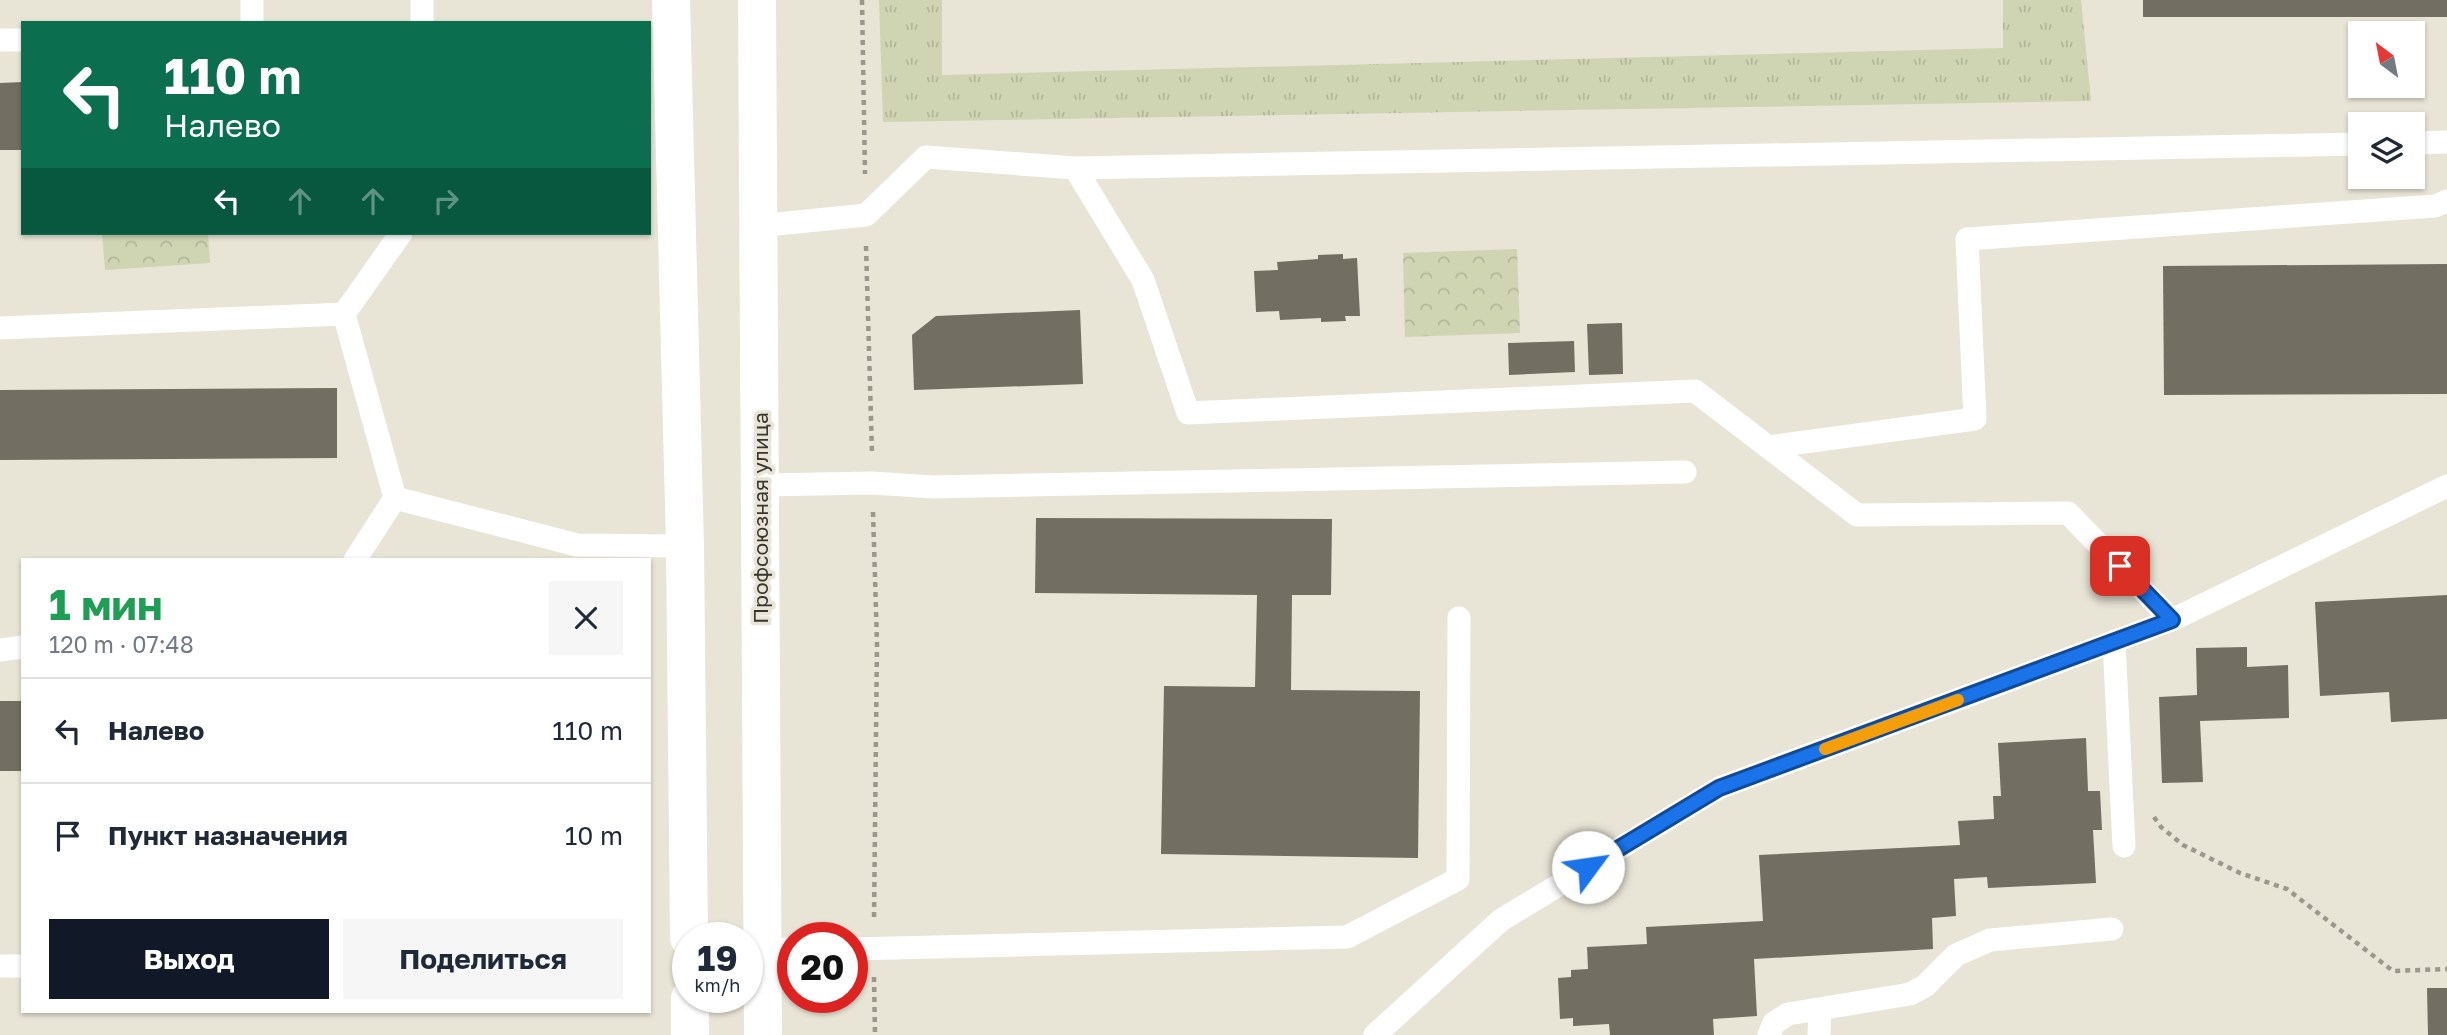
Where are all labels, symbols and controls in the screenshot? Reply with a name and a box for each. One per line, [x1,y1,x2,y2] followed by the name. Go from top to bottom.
[2348,21,2426,98] north arrow
[2348,21,2425,189] map controls
[164,46,301,105] text: 110 m
[49,49,140,140] icon: left
[164,106,281,144] text: Налево
[2348,112,2425,189] button: layers
[208,182,246,220] icon: left
[281,182,319,220] icon: ahead
[354,182,392,220] icon: ahead
[427,182,465,220] icon: right
[747,412,773,624] street label: Профсоюзная улица
[2090,536,2150,596] pin
[2101,547,2139,585] icon: arrive
[49,579,163,629] text: 1 мин
[549,581,623,655] button: close
[49,630,194,658] text: 120 m · 07:48
[49,712,87,750] icon: left
[108,715,204,746] text: Налево
[552,715,623,746] text: 110 m
[49,817,87,855] icon: arrive
[108,820,348,851] text: Пункт назначения
[565,820,623,851] text: 10 m
[1551,830,1625,904] position arrow
[49,919,329,999] button: Выход
[343,919,623,999] button: Поделиться
[777,922,868,1013] speed limit sign: 20
[697,937,738,979] text: 19
[695,974,740,996] text: km/h

